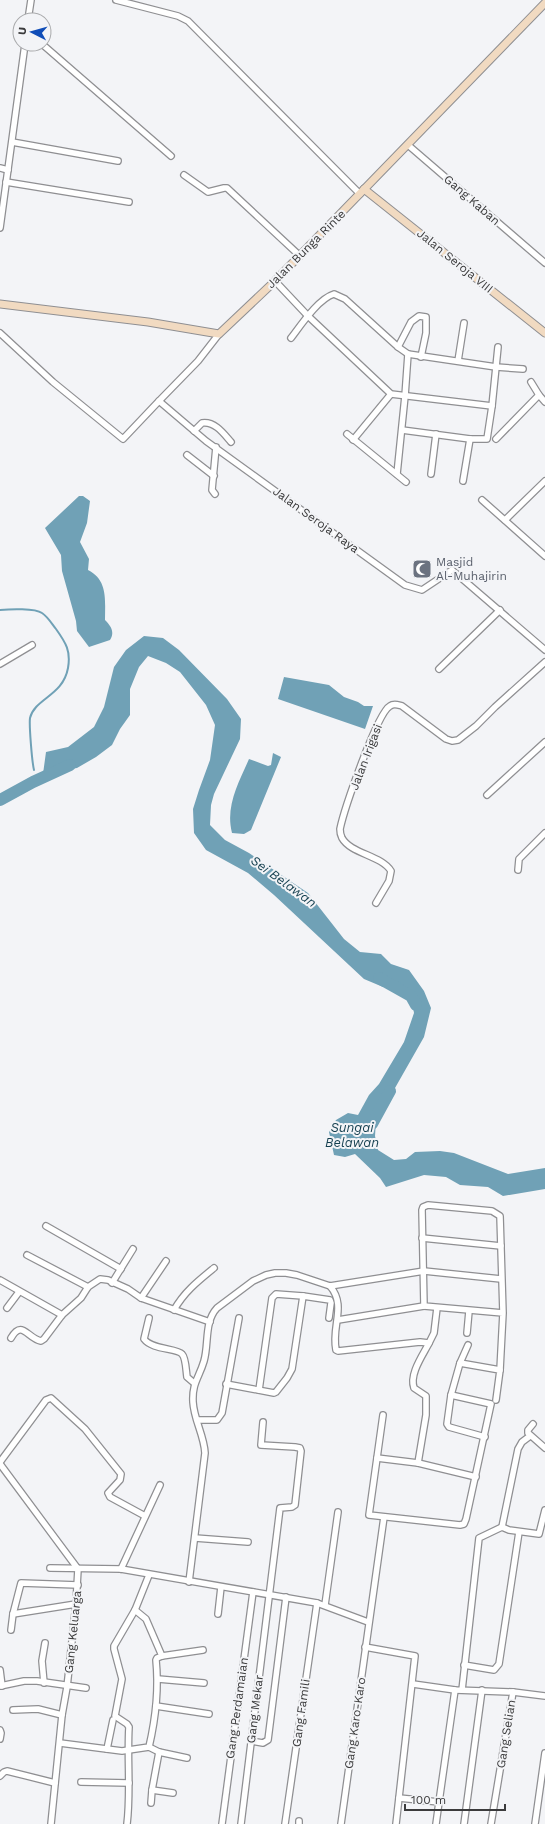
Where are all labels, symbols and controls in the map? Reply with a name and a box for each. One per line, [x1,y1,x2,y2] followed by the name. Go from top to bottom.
[12,12,52,52] north arrow
[16,26,29,36] text: U
[441,172,503,228] street label: Gang Kaban
[264,207,348,291] street label: Jalan Bunga Rinte
[414,226,496,296] street label: Jalan Seroja VIII
[270,484,362,556] street label: Jalan Seroja Raya
[436,555,507,583] place label: Masjid Al-Muhajirin
[411,558,433,580] mosque icon: Masjid Al-Muhajirin
[347,722,385,792] street label: Jalan Irigasi
[248,853,320,910] water label: Sei Belawan
[325,1120,379,1150] water label: Sungai Belawan
[62,1590,84,1674] street label: Gang Keluarga
[223,1656,251,1760] street label: Gang Perdamaian
[244,1674,266,1744] street label: Gang Mekar
[342,1676,368,1770] street label: Gang Karo-Karo
[289,1678,313,1748] street label: Gang Famili
[494,1699,518,1769] street label: Gang Selian
[405,1786,505,1812] scale bar
[411,1793,446,1807] text: 100 m

